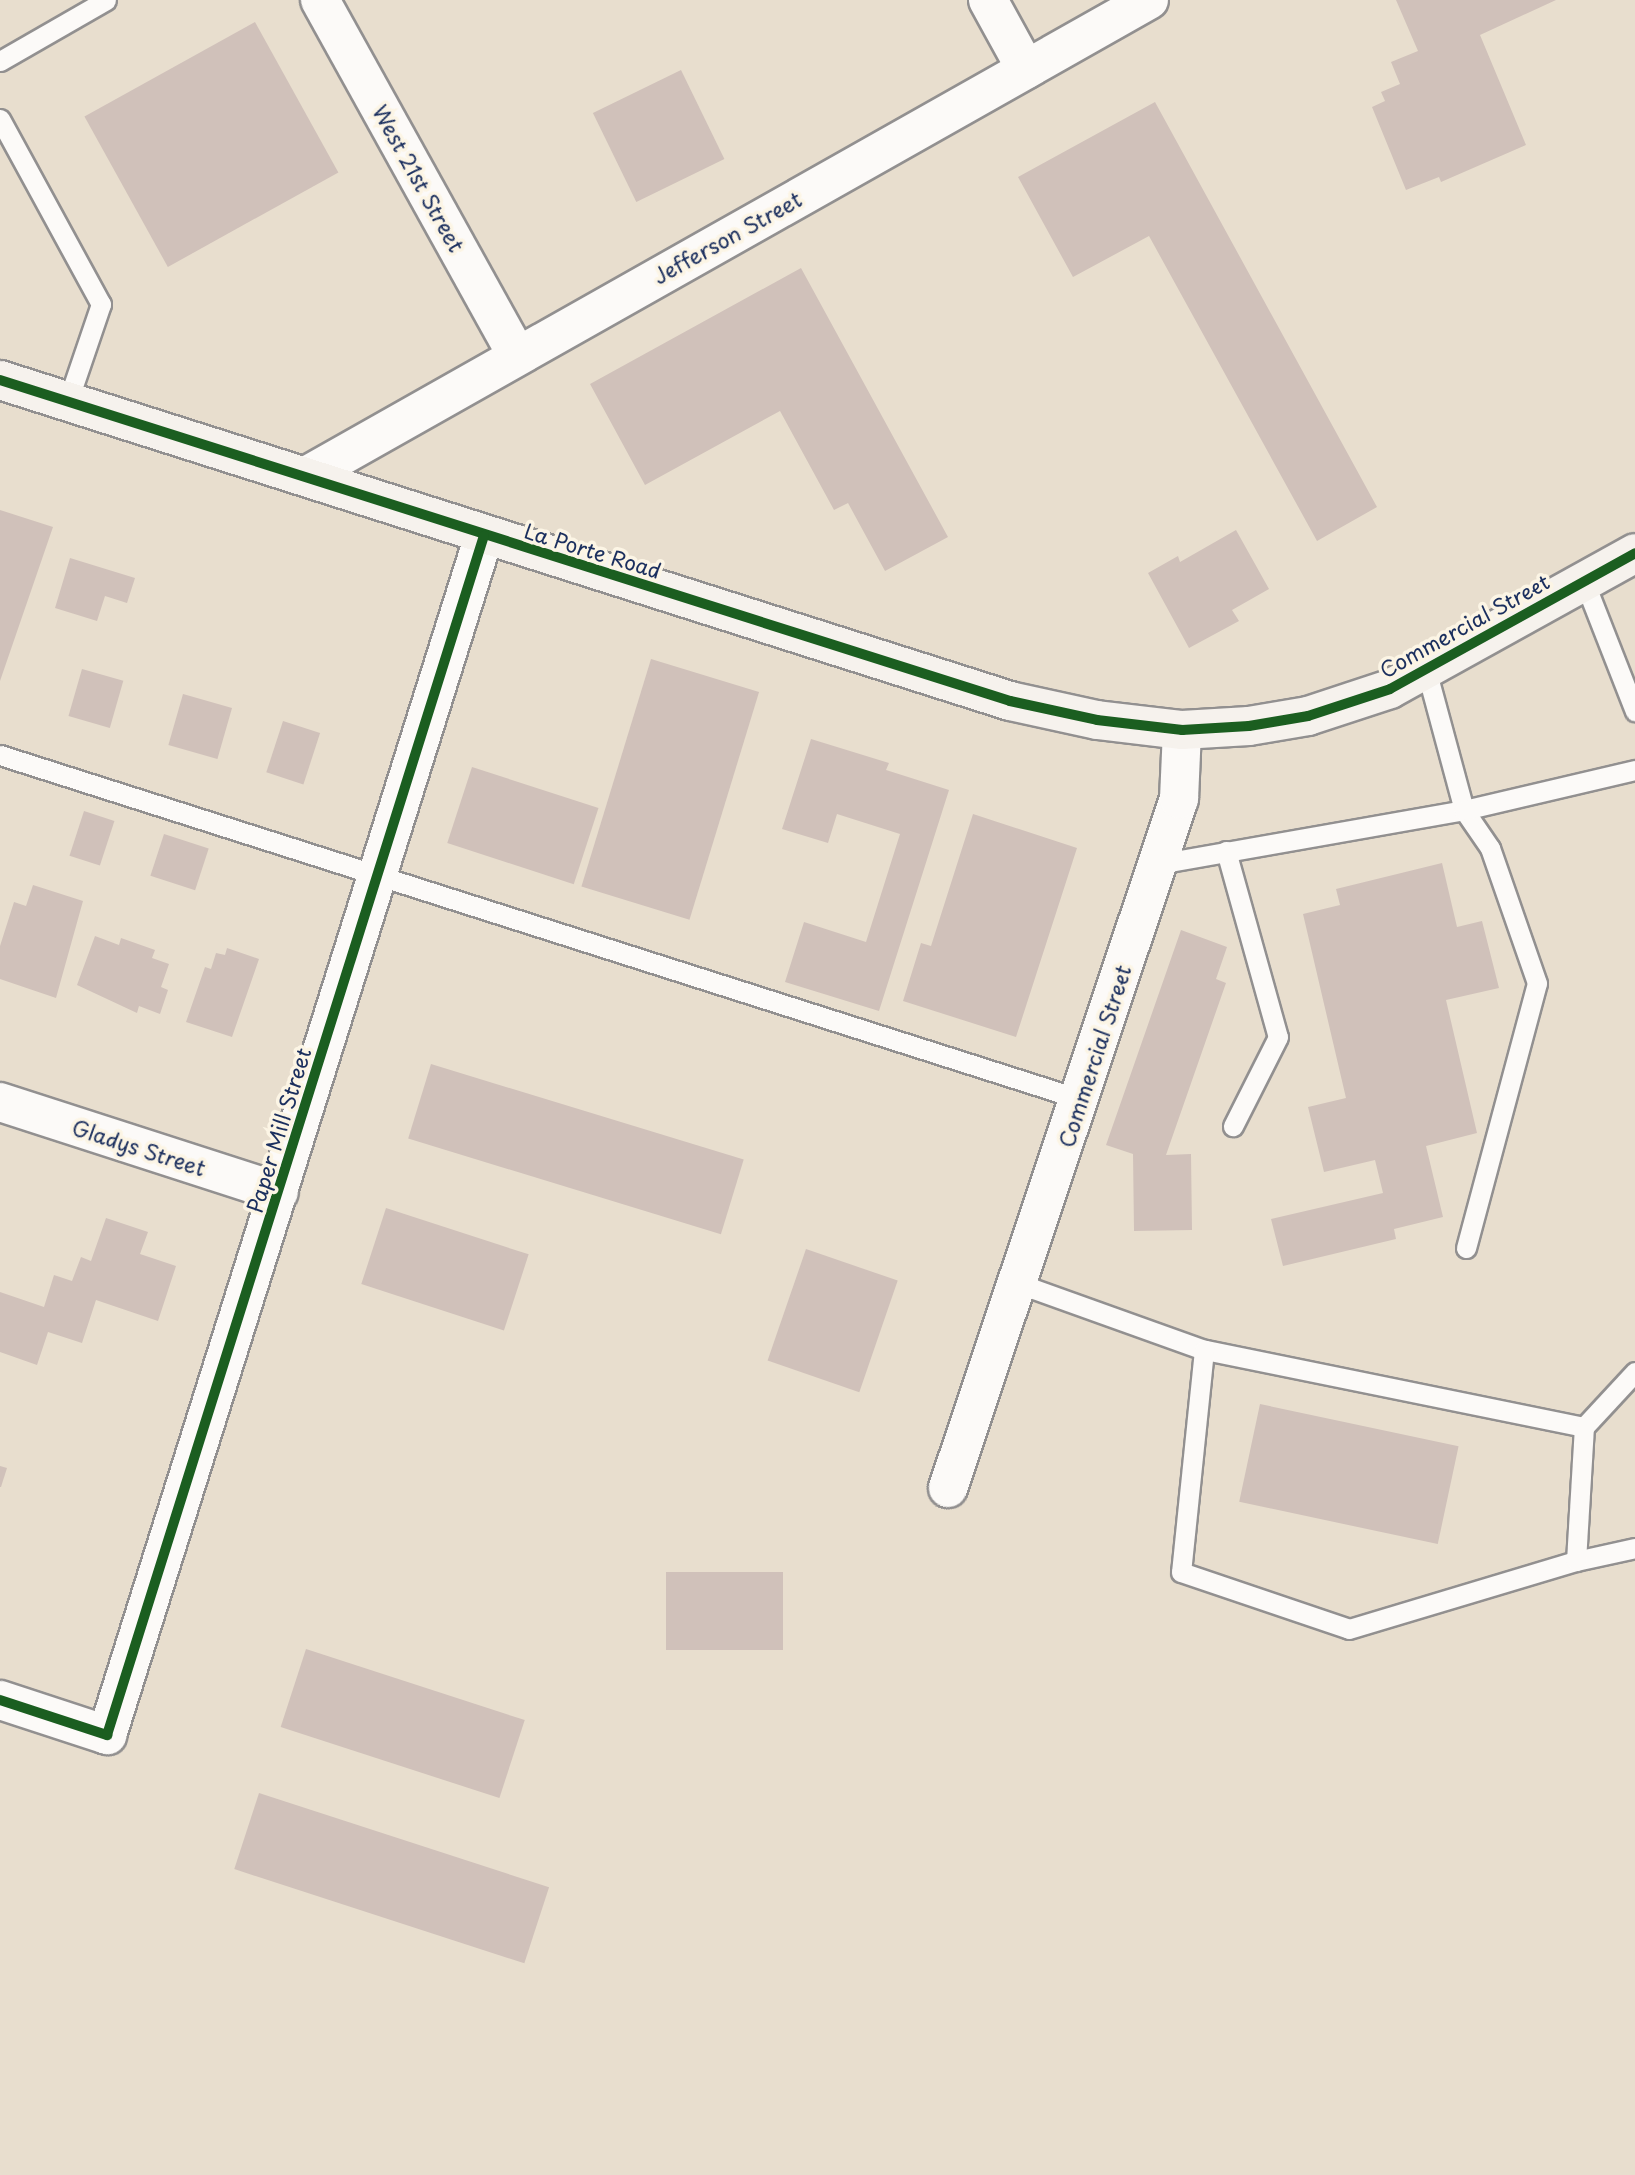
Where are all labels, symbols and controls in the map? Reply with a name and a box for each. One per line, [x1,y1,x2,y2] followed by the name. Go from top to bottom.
[367,99,471,257] street label: West 21st Street
[649,186,805,288] street label: Jefferson Street
[521,517,665,583] street label: La Porte Road
[1374,568,1554,682] street label: Commercial Street
[1052,961,1136,1151] street label: Commercial Street
[241,1044,315,1216] street label: Paper Mill Street
[69,1114,209,1180] street label: Gladys Street

